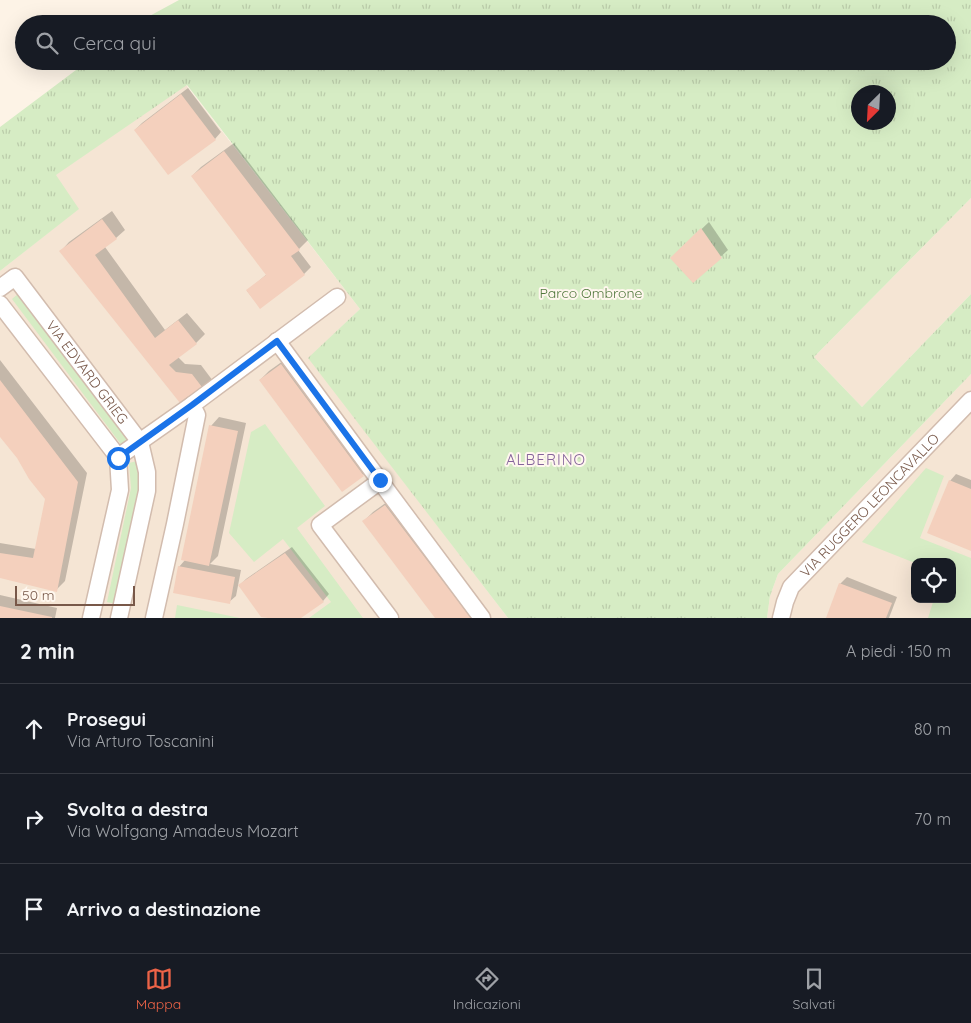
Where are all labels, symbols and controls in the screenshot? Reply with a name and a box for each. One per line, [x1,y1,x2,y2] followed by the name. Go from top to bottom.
[15,15,956,70] search box
[33,29,61,57] icon: search
[73,31,156,55] text: Cerca qui
[851,85,896,130] north arrow
[540,284,643,302] park label: Parco Ombrone
[42,317,132,427] street label: VIA EDVARD GRIEG
[796,429,943,581] street label: VIA RUGGERO LEONCAVALLO
[107,447,130,470] route start
[506,450,586,469] district label: ALBERINO
[369,469,392,492] route end
[911,558,956,603] map controls
[911,558,956,603] button: locate
[15,583,135,606] scale bar
[22,586,55,604] text: 50 m
[20,638,75,664] text: 2 min
[846,641,951,661] text: A piedi · 150 m
[67,707,146,731] text: Prosegui
[20,715,48,743] icon: ahead
[914,719,951,739] text: 80 m
[67,731,214,751] text: Via Arturo Toscanini
[67,797,208,821] text: Svolta a destra
[20,805,48,833] icon: right
[914,809,951,829] text: 70 m
[67,821,299,841] text: Via Wolfgang Amadeus Mozart
[20,895,48,923] icon: arrive
[67,897,261,921] text: Arrivo a destinazione
[136,965,181,1013] tab: Mappa
[453,965,521,1013] tab: Indicazioni
[792,965,835,1013] tab: Salvati

